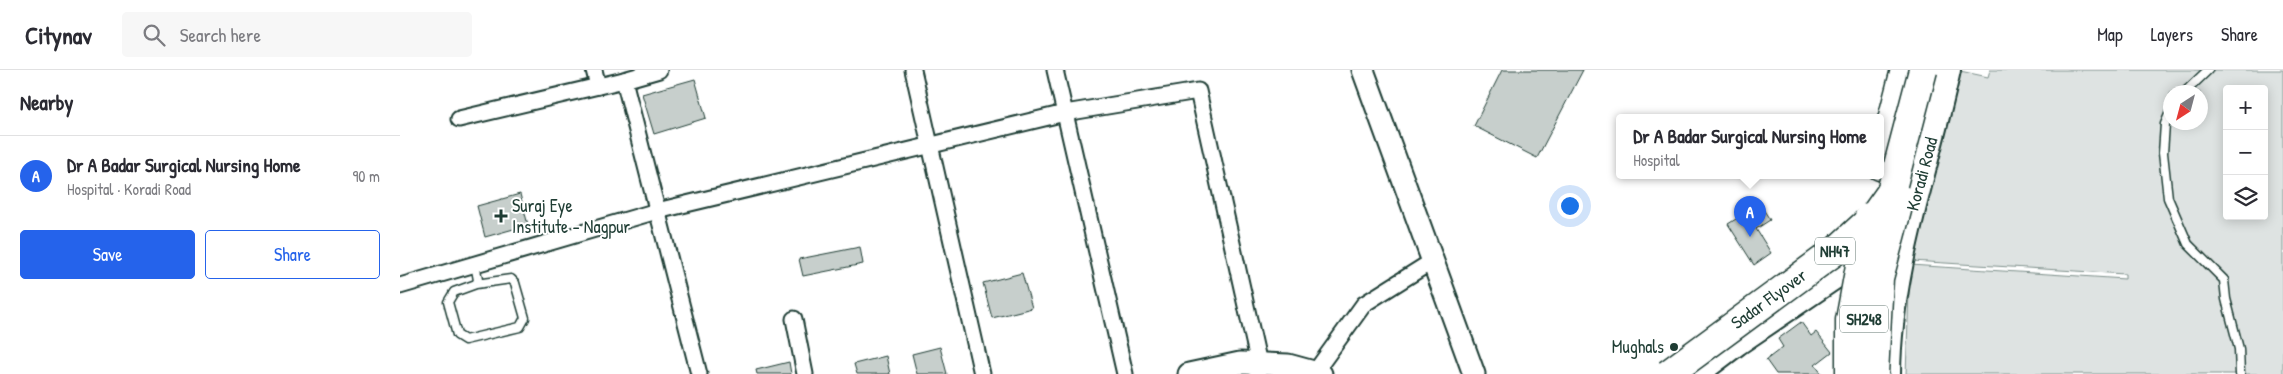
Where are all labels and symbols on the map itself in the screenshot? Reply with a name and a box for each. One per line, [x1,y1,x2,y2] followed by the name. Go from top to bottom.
[2163,85,2208,130] north arrow
[1900,134,1943,214] street label: Koradi Road
[512,193,630,239] place label: Suraj Eye Institute - Nagpur
[1557,193,1583,219] your location
[1734,196,1766,237] pin: A
[494,209,508,223] marker: Suraj Eye Institute - Nagpur
[1815,238,1855,265] road number: NH47
[1726,263,1812,335] street label: Sadar Flyover
[1840,305,1888,332] road number: SH248
[1612,334,1664,359] place label: Mughals
[1668,341,1680,353] marker: Mughals

